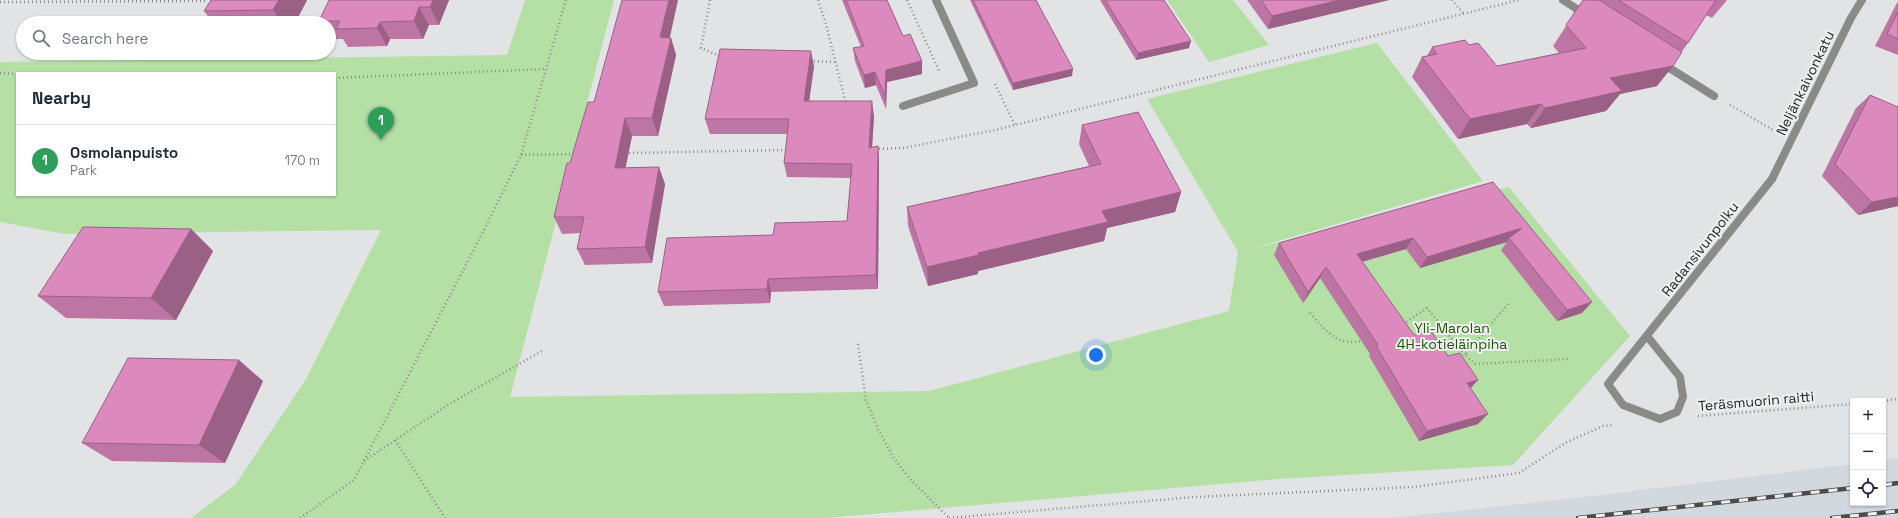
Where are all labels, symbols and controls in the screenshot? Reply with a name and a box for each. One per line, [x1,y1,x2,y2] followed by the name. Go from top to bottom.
[16,16,336,60] search box
[30,27,52,49] icon: search
[1772,28,1838,138] street label: Neljänkaivonkatu
[62,29,148,48] text: Search here
[32,87,91,109] text: Nearby
[368,107,394,140] pin: 1
[70,143,178,162] text: Osmolanpuisto
[42,152,48,169] text: 1
[284,152,320,169] text: 170 m
[70,162,97,179] text: Park
[1657,198,1743,300] street label: Radansivunpolku
[1397,319,1507,353] park label: Yli-Marolan 4H-kotieläinpiha
[1086,345,1106,365] your location
[1697,387,1815,415] street label: Teräsmuorin raitti
[1850,398,1886,506] map controls
[1850,398,1886,434] button: +
[1850,434,1886,470] button: −
[1850,470,1886,506] button: locate

